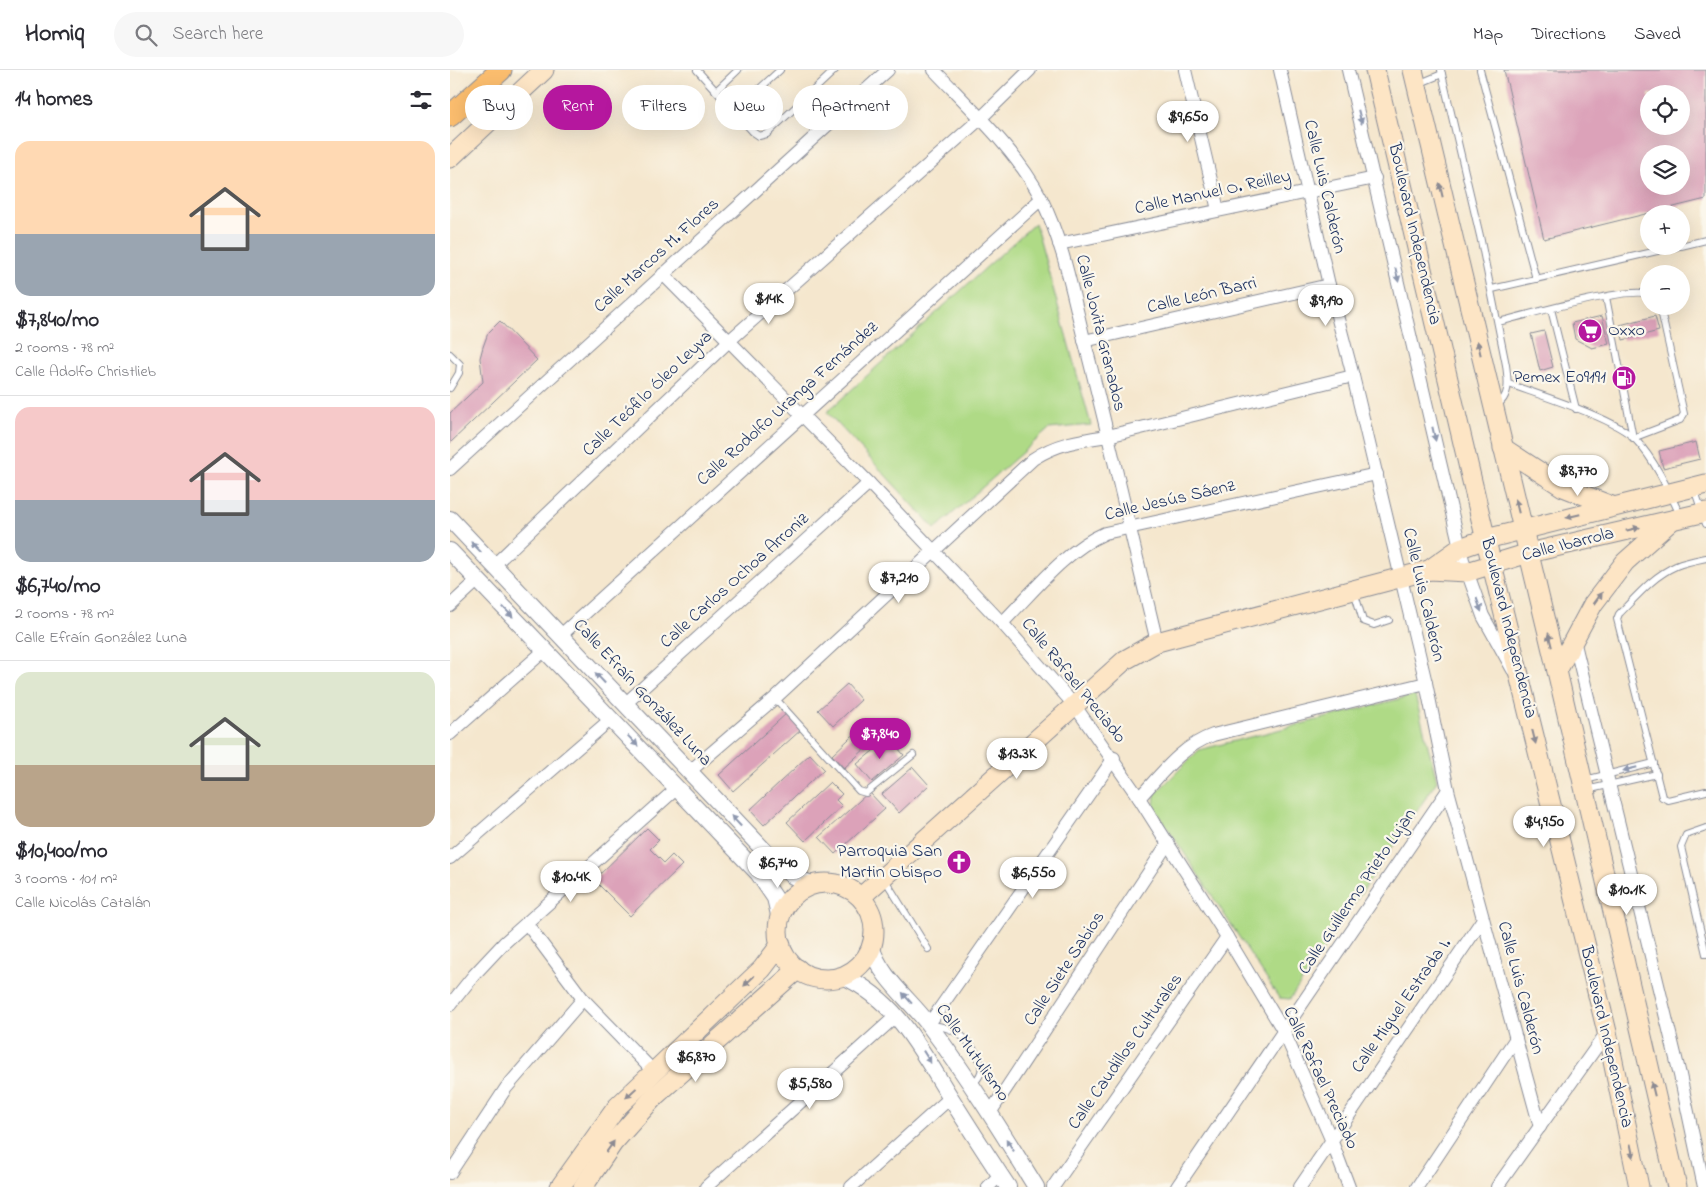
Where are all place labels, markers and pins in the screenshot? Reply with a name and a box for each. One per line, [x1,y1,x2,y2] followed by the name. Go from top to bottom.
[1147,100,1229,143] pin: $9,650
[739,282,799,325] pin: $14K
[1285,284,1367,327] pin: $9,190
[1577,318,1603,344] supermarket icon: Oxxo
[1608,318,1645,344] place label: Oxxo
[1513,365,1606,391] place label: Pemex E09191
[1611,365,1637,391] fuel station icon: Pemex E09191
[1537,454,1619,497] pin: $8,770
[858,562,940,604] pin: $7,210
[839,718,921,760] pin: $7,840
[976,738,1058,780] pin: $13.3K
[1503,806,1585,848] pin: $4,950
[837,839,942,886] place label: Parroquia San Martin Obispo
[737,846,819,889] pin: $6,740
[946,849,972,875] church icon: Parroquia San Martin Obispo
[992,856,1074,899] pin: $6,550
[530,860,612,903] pin: $10.4K
[1586,874,1668,916] pin: $10.1K
[655,1040,737,1083] pin: $6,870
[769,1068,851,1110] pin: $5,580

